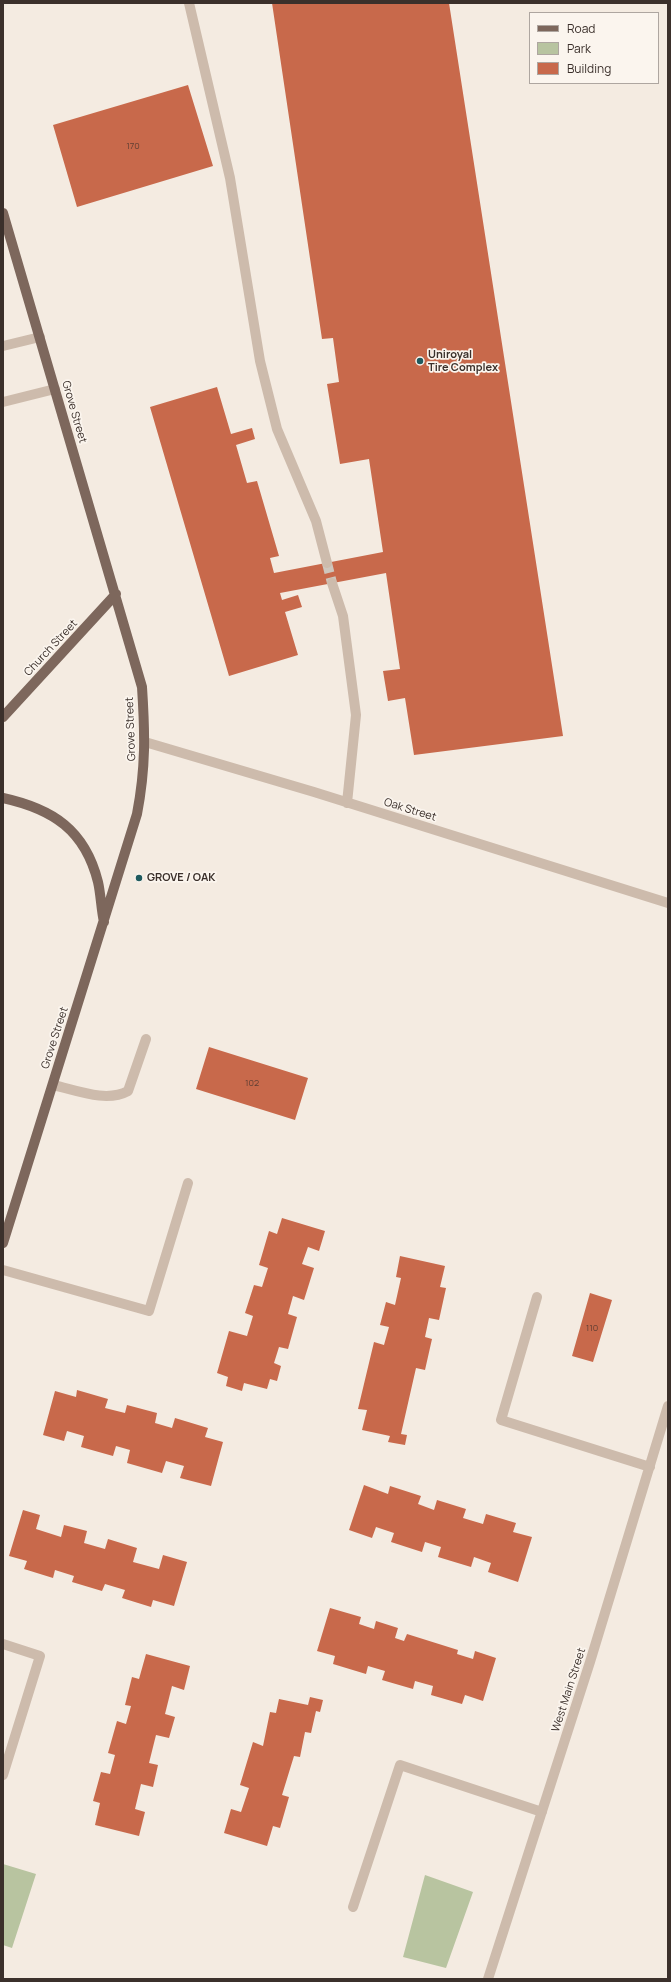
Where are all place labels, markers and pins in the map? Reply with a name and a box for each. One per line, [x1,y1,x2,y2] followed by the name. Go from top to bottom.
[428,348,498,374] place label: Uniroyal Tire Complex
[415,356,425,366] marker: Uniroyal Tire Complex
[147,871,215,885] place label: GROVE / OAK
[134,873,144,883] marker: GROVE / OAK

